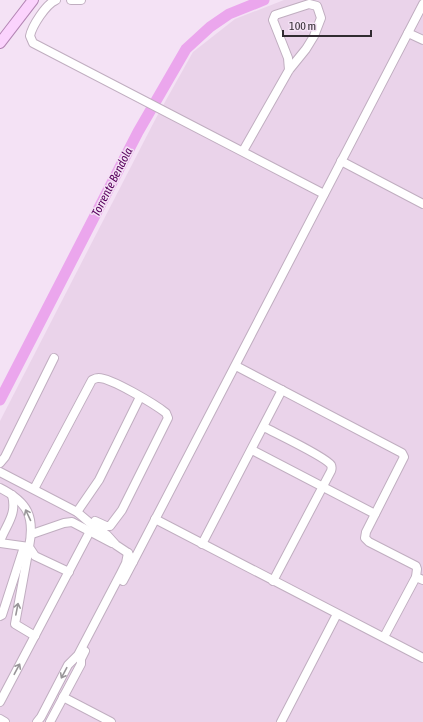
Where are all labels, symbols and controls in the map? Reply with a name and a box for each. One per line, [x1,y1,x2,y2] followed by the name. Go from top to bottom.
[283,12,371,38] scale bar
[289,19,316,33] text: 100 m
[89,145,136,219] water label: Torrente Bendola
[24,509,31,521] one-way arrow
[14,603,22,616] one-way arrow
[14,663,22,675] one-way arrow
[59,667,67,679] one-way arrow

